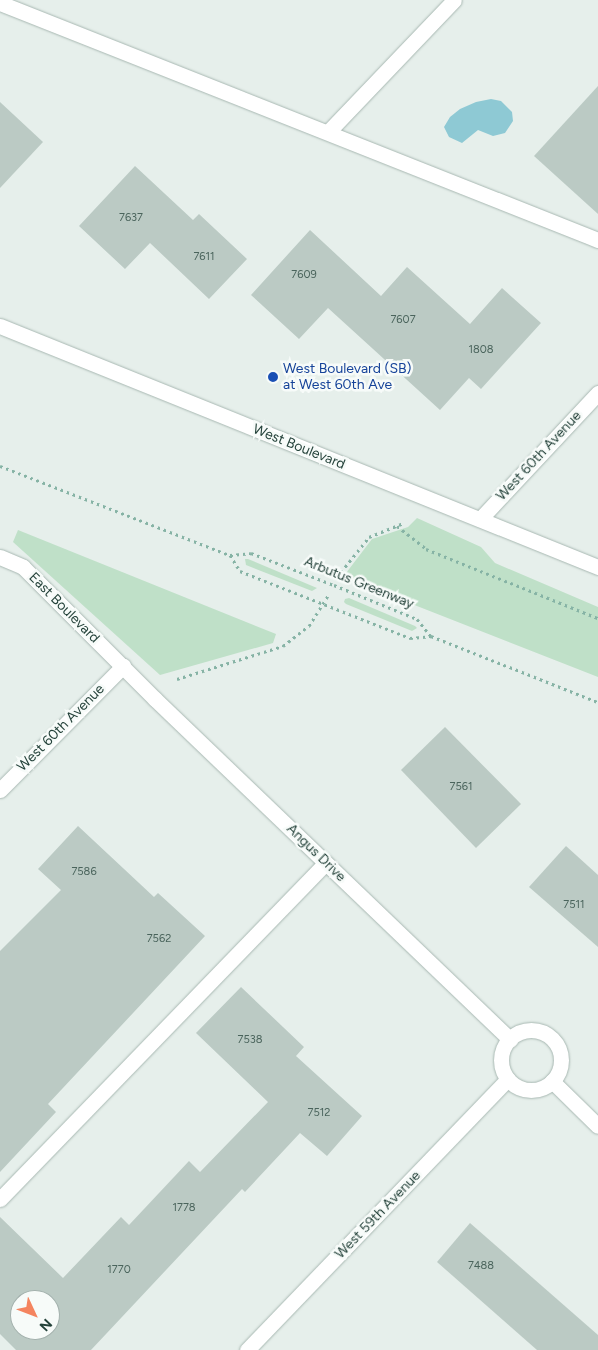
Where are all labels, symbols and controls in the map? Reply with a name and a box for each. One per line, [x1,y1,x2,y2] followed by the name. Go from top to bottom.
[119,211,143,225] house number: 7637
[193,250,215,264] house number: 7611
[291,268,317,282] house number: 7609
[390,313,416,327] house number: 7607
[468,343,494,357] house number: 1808
[283,361,411,394] place label: West Boulevard (SB) at West 60th Ave
[267,371,279,383] marker: West Boulevard (SB) at West 60th Ave
[493,408,585,504] street label: West 60th Avenue
[250,421,348,473] street label: West Boulevard
[302,553,416,613] street label: Arbutus Greenway
[25,569,103,647] street label: East Boulevard
[14,681,108,775] street label: West 60th Avenue
[449,780,473,794] house number: 7561
[283,821,349,885] street label: Angus Drive
[71,865,97,879] house number: 7586
[563,898,585,912] house number: 7511
[147,932,171,946] house number: 7562
[238,1033,262,1047] house number: 7538
[308,1106,330,1120] house number: 7512
[332,1168,424,1262] street label: West 59th Avenue
[172,1201,196,1215] house number: 1778
[468,1259,494,1273] house number: 7488
[107,1263,131,1277] house number: 1770
[10,1290,60,1340] north arrow
[36,1315,56,1335] text: N

